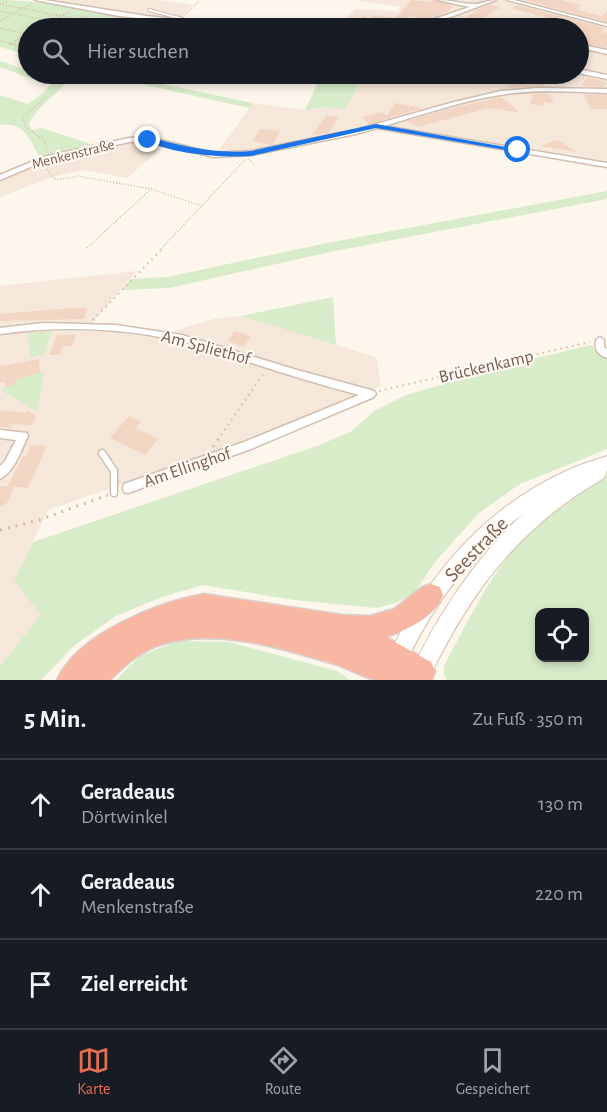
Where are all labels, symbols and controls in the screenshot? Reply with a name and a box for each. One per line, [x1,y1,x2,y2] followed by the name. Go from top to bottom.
[18,18,589,84] search box
[39,35,72,68] icon: search
[87,40,189,62] text: Hier suchen
[134,126,160,152] route end
[504,136,530,162] route start
[30,137,116,172] street label: Menkenstraße
[159,327,254,369] street label: Am Spliethof
[437,347,535,387] street label: Brückenkamp
[141,444,235,491] street label: Am Ellinghof
[441,513,512,586] street label: Seestraße
[535,608,589,662] map controls
[535,608,589,662] button: locate
[24,706,86,732] text: 5 Min.
[473,709,583,729] text: Zu Fuß · 350 m
[81,781,175,803] text: Geradeaus
[24,788,57,821] icon: ahead
[538,794,583,814] text: 130 m
[81,807,168,827] text: Dörtwinkel
[81,871,175,893] text: Geradeaus
[24,878,57,911] icon: ahead
[535,884,583,904] text: 220 m
[81,897,194,917] text: Menkenstraße
[24,968,57,1001] icon: arrive
[81,973,188,995] text: Ziel erreicht
[77,1044,110,1099] tab: Karte
[265,1044,301,1099] tab: Route
[456,1044,530,1099] tab: Gespeichert

